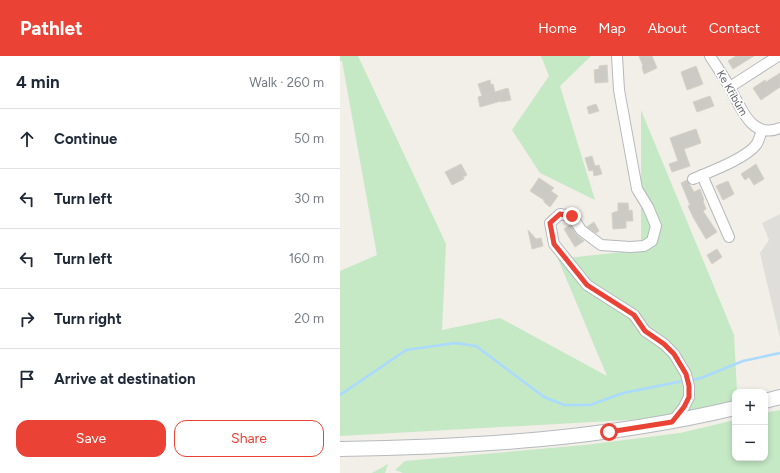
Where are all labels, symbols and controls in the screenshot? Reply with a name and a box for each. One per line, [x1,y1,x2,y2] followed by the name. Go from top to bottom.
[20,17,83,40] text: Pathlet
[538,20,577,37] text: Home
[599,20,626,37] text: Map
[648,20,687,37] text: About
[709,20,760,37] text: Contact
[714,68,750,118] street label: Ke Křibům
[16,72,60,92] text: 4 min
[249,75,324,90] text: Walk · 260 m
[16,128,38,150] icon: ahead
[54,130,117,148] text: Continue
[294,131,324,146] text: 50 m
[16,188,38,210] icon: left
[54,190,112,208] text: Turn left
[294,191,324,206] text: 30 m
[563,207,581,225] route end
[16,248,38,270] icon: left
[54,250,112,268] text: Turn left
[289,251,324,266] text: 160 m
[16,308,38,330] icon: right
[54,310,122,328] text: Turn right
[294,311,324,326] text: 20 m
[16,368,38,390] icon: arrive
[54,370,195,388] text: Arrive at destination
[732,389,768,461] map controls
[732,389,768,425] button: +
[16,420,166,457] button: Save
[174,420,324,457] button: Share
[600,423,618,441] route start
[732,425,768,461] button: −

